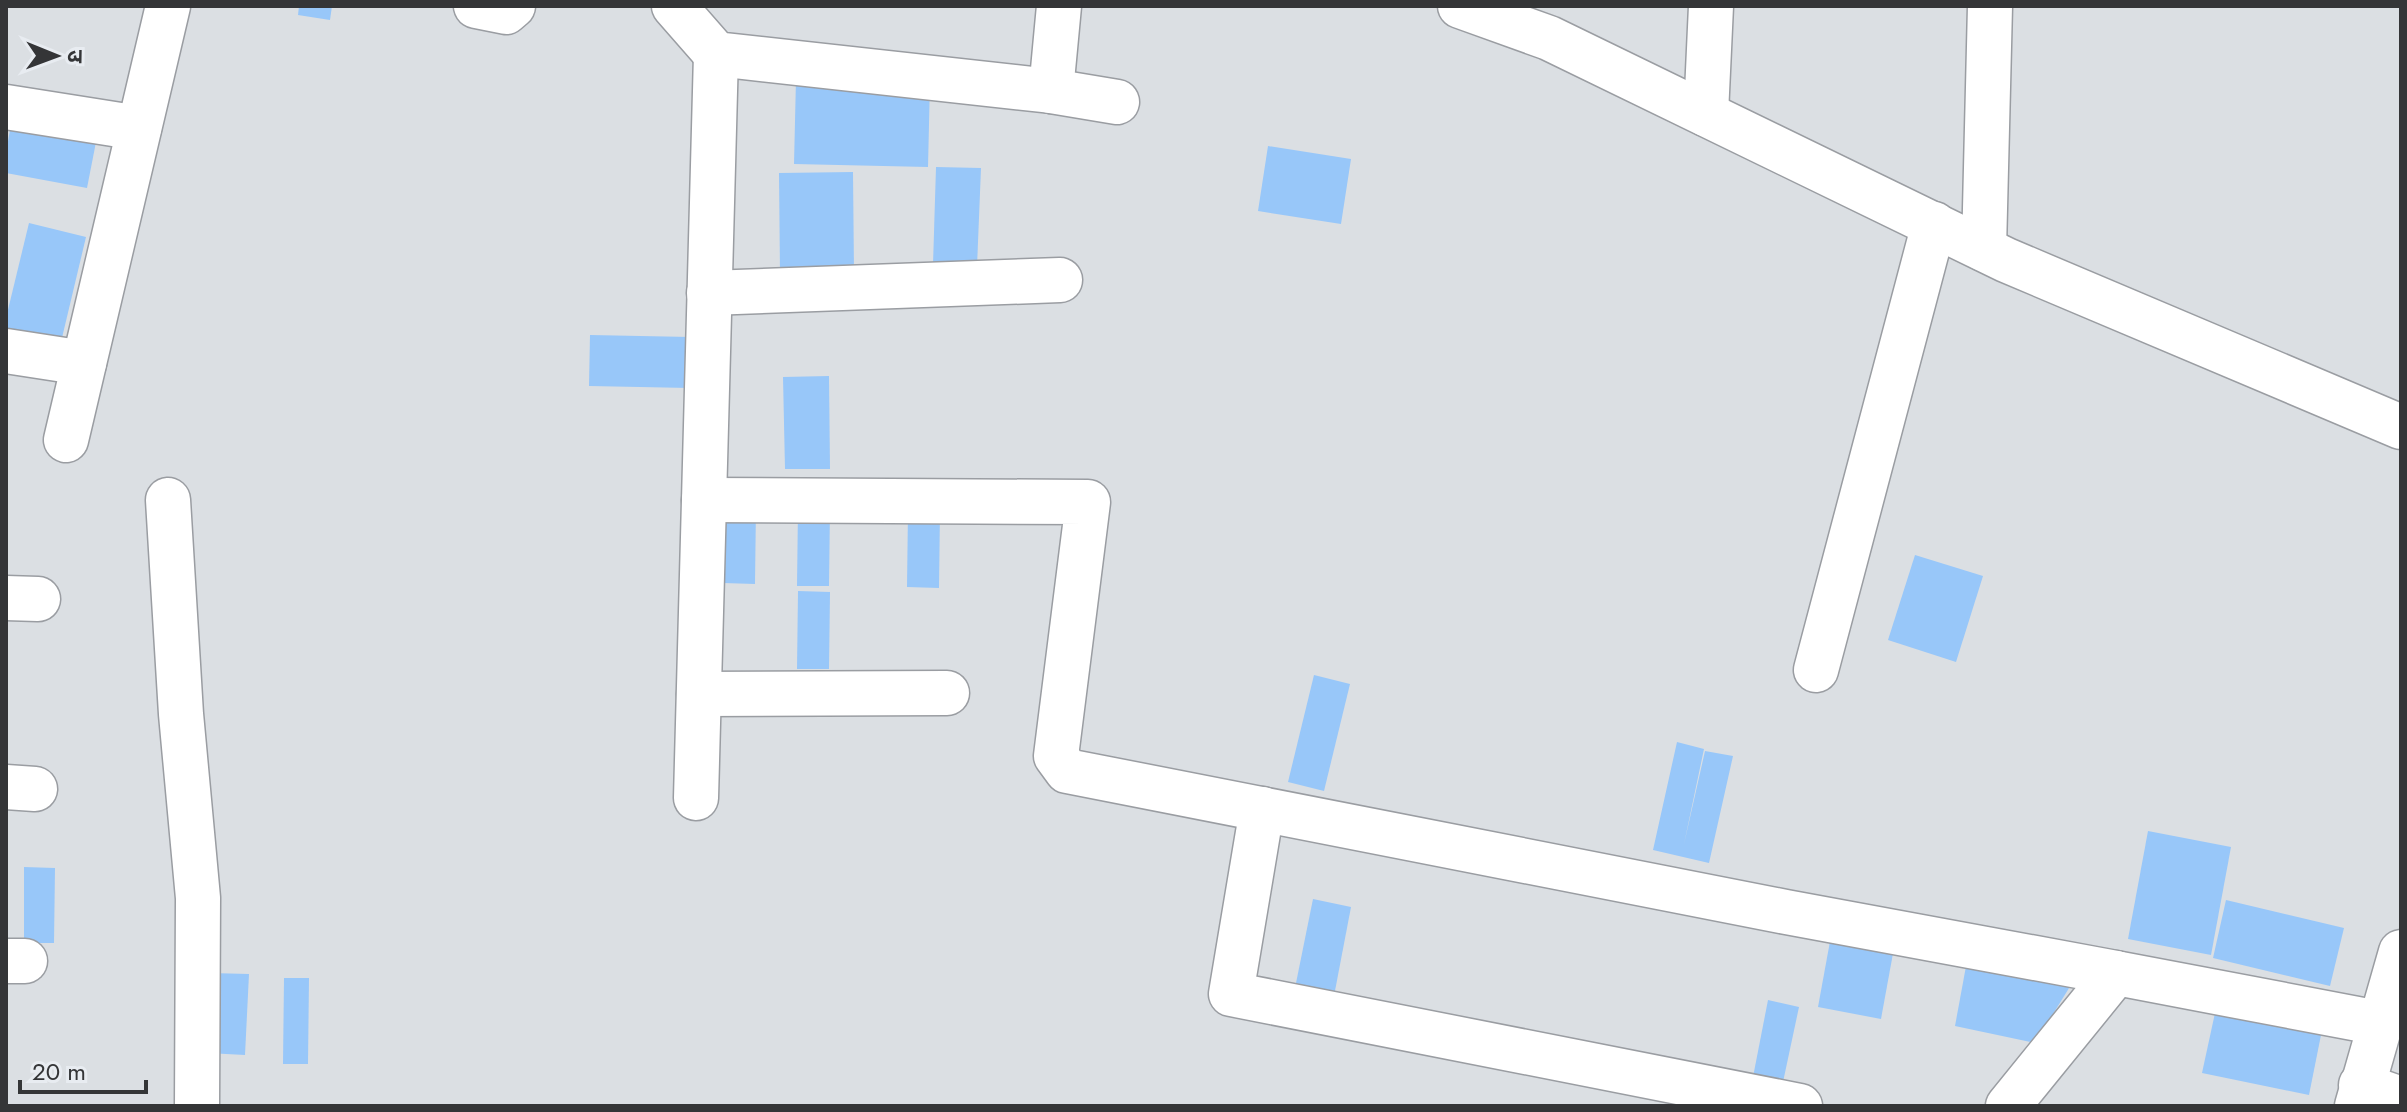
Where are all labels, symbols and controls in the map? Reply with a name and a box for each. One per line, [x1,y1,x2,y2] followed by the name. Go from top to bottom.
[16,16,96,96] north arrow
[60,50,92,64] text: उ
[20,1044,146,1094] scale bar
[32,1054,86,1089] text: 20 m

